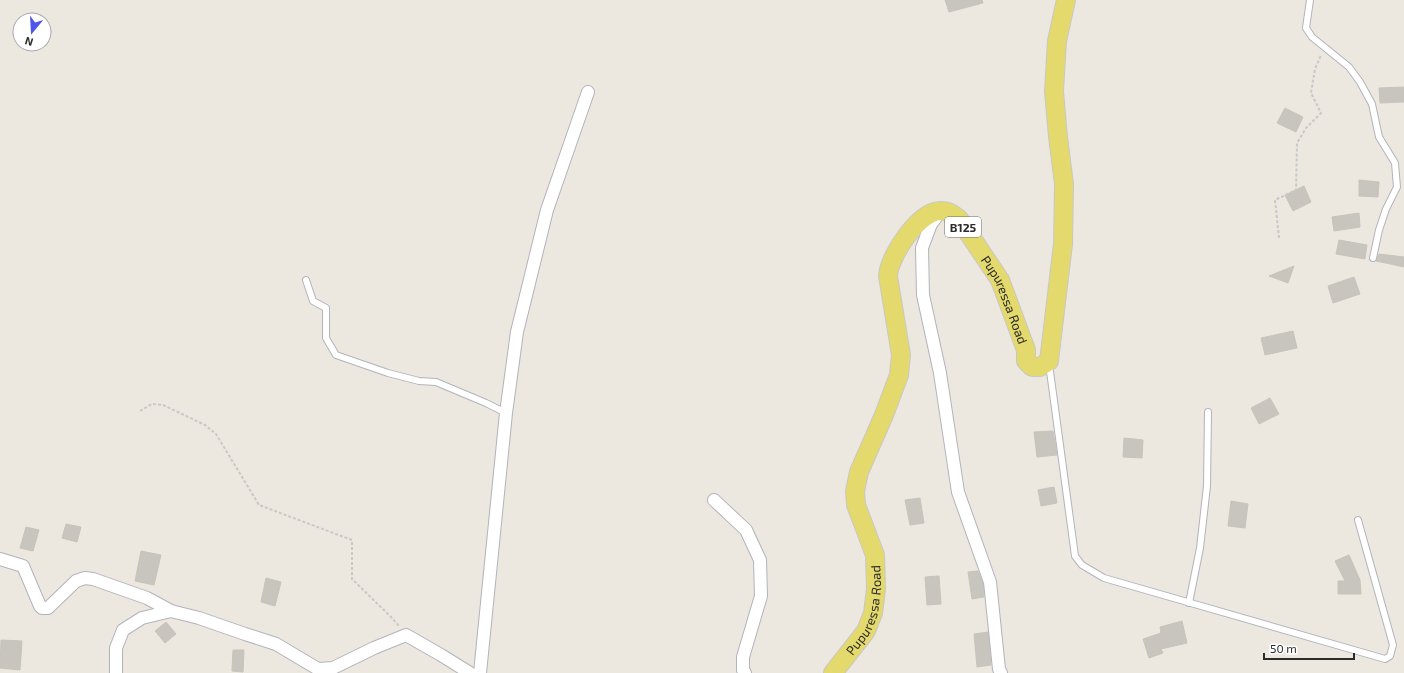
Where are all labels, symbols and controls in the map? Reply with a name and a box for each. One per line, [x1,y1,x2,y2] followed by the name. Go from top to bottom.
[12,12,52,52] north arrow
[23,35,35,49] text: N
[945,217,981,237] road number: B125
[978,252,1031,346] street label: Pupuressa Road
[842,565,884,658] street label: Pupuressa Road
[1264,635,1354,661] scale bar
[1270,641,1297,655] text: 50 m

